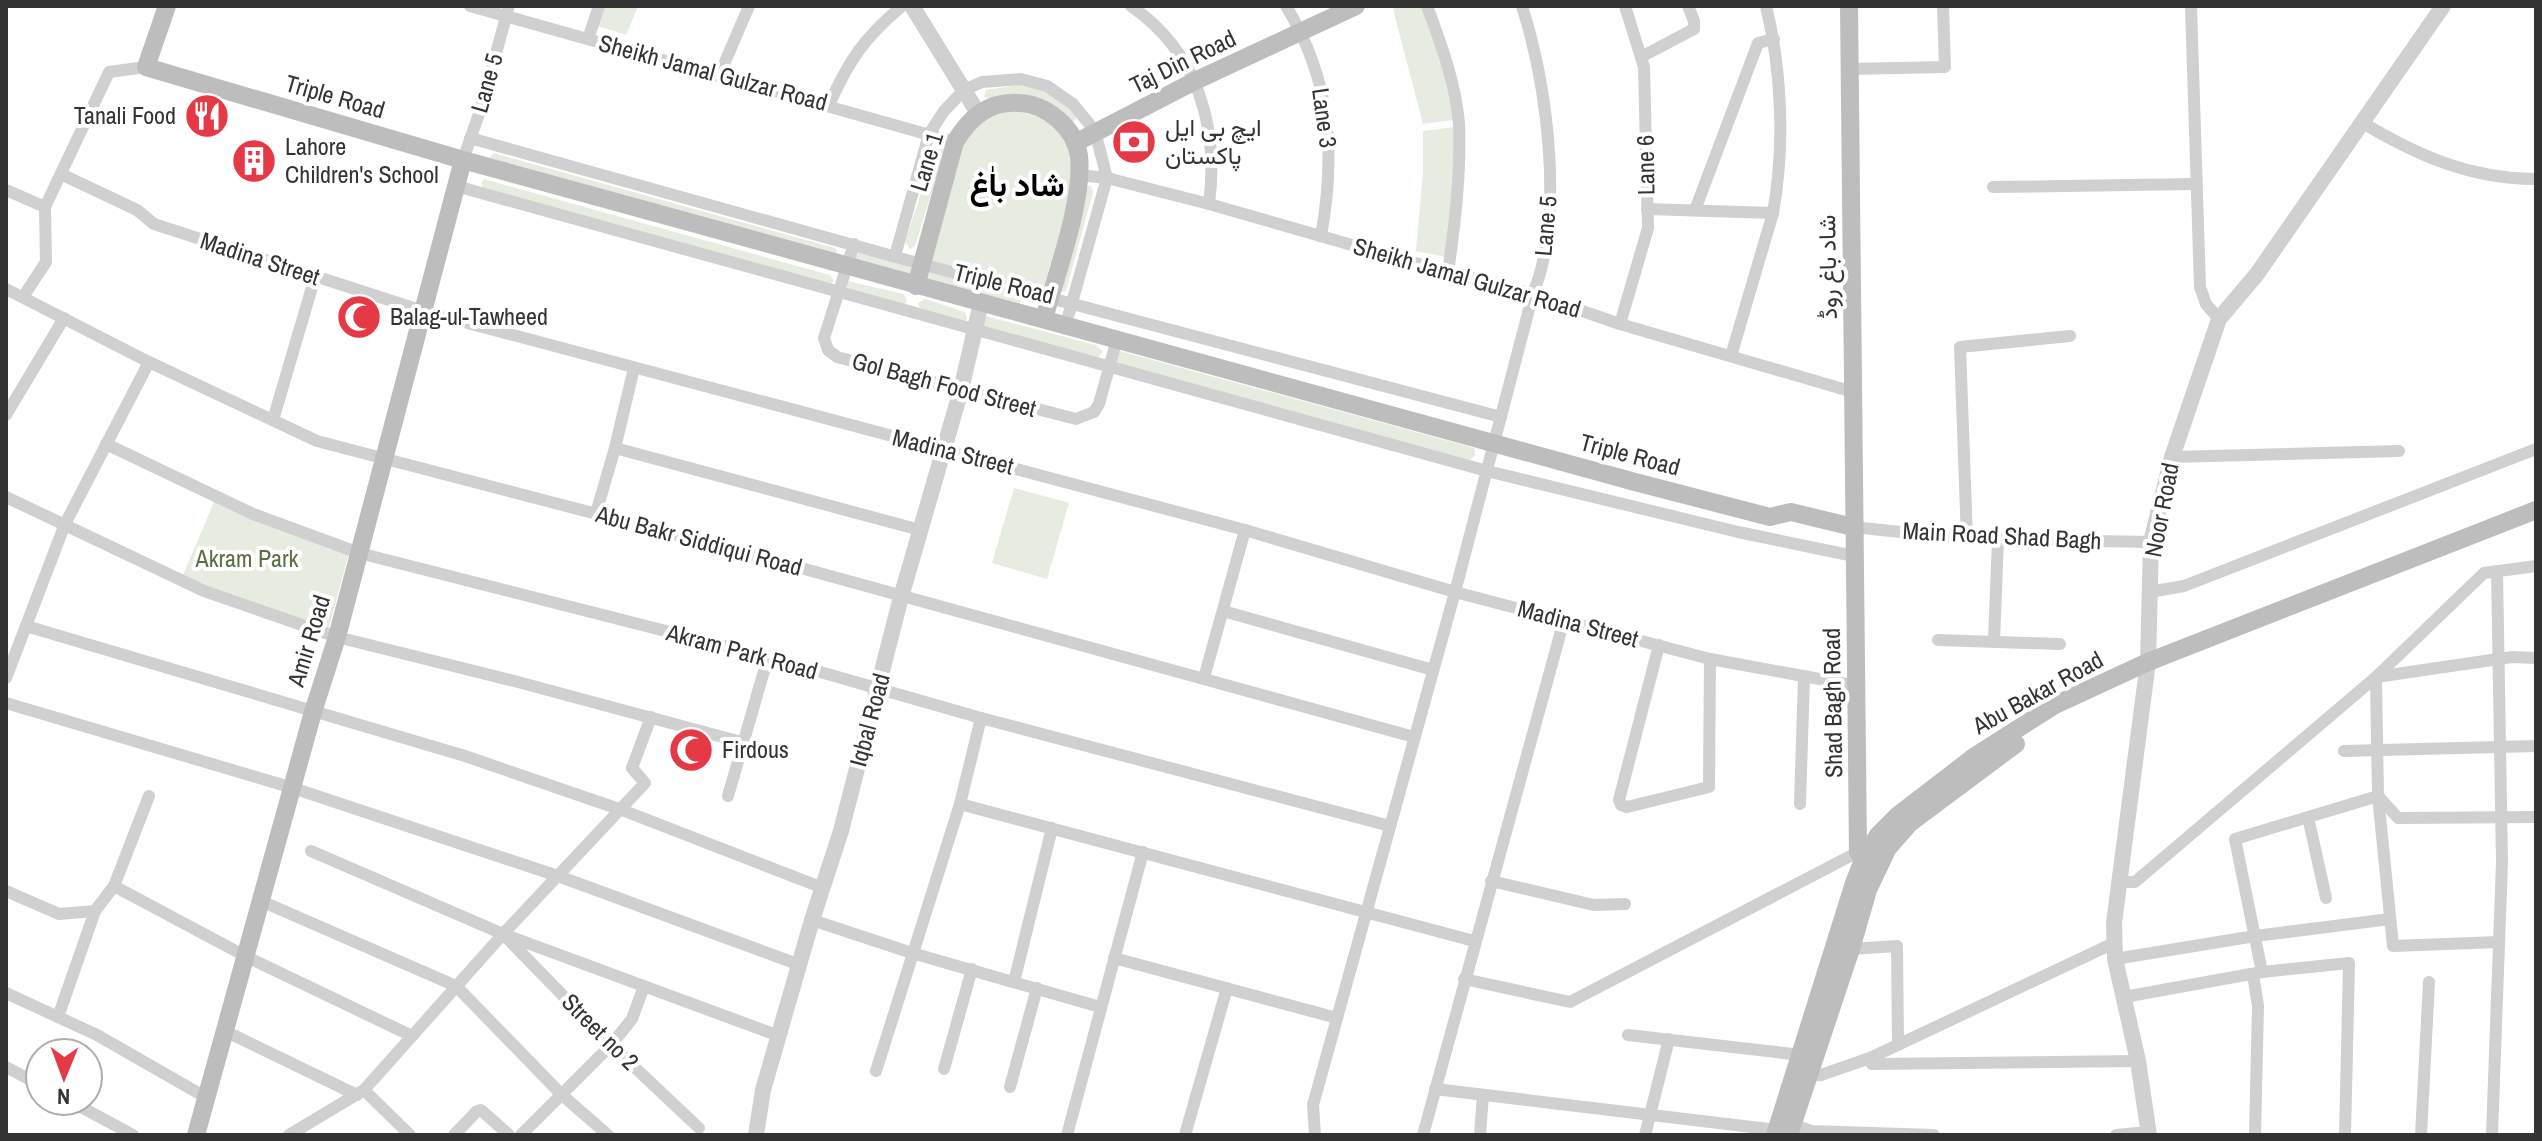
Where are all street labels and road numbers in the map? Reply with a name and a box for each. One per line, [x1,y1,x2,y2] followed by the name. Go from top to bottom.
[1124,22,1241,101] street label: Taj Din Road
[596,26,831,118] street label: Sheikh Jamal Gulzar Road
[462,49,510,116] street label: Lane 5
[282,67,389,125] street label: Triple Road
[1305,86,1345,150] street label: Lane 3
[902,128,950,195] street label: Lane 1
[1628,135,1662,195] street label: Lane 6
[1526,194,1564,257] street label: Lane 5
[1810,214,1845,320] street label: شاد باغ روڈ
[197,224,325,293] street label: Madina Street
[1350,229,1585,325] street label: Sheikh Jamal Gulzar Road
[951,255,1058,311] street label: Triple Road
[849,344,1040,424] street label: Gol Bagh Food Street
[889,421,1018,482] street label: Madina Street
[1577,425,1684,483] street label: Triple Road
[2136,460,2186,560] street label: Noor Road
[592,497,806,583] street label: Abu Bakr Siddiqui Road
[1902,514,2102,556] street label: Main Road Shad Bagh
[279,591,337,691] street label: Amir Road
[1514,592,1643,655] street label: Madina Street
[662,615,821,687] street label: Akram Park Road
[1815,628,1849,778] street label: Shad Bagh Road
[1966,643,2108,742] street label: Abu Bakar Road
[841,670,897,770] street label: Iqbal Road
[555,986,646,1077] street label: Street no 2

